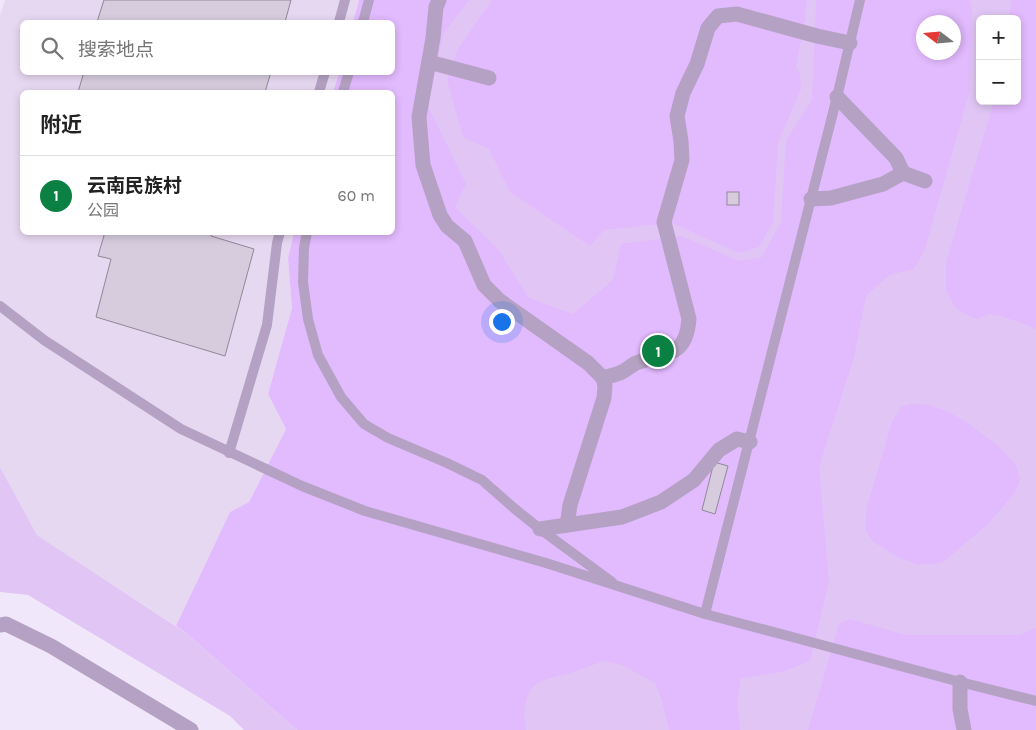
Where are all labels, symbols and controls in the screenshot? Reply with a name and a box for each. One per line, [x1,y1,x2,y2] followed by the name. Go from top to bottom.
[916,15,961,60] north arrow
[976,15,1021,105] map controls
[976,15,1021,60] button: +
[20,20,395,75] search box
[38,34,66,62] icon: search
[78,39,154,61] text: 搜索地点
[976,60,1021,105] button: −
[40,113,82,137] text: 附近
[87,175,182,197] text: 云南民族村
[53,186,59,205] text: 1
[338,186,375,205] text: 60 m
[87,201,119,220] text: 公园
[489,309,515,335] your location
[642,332,674,370] pin: 1

